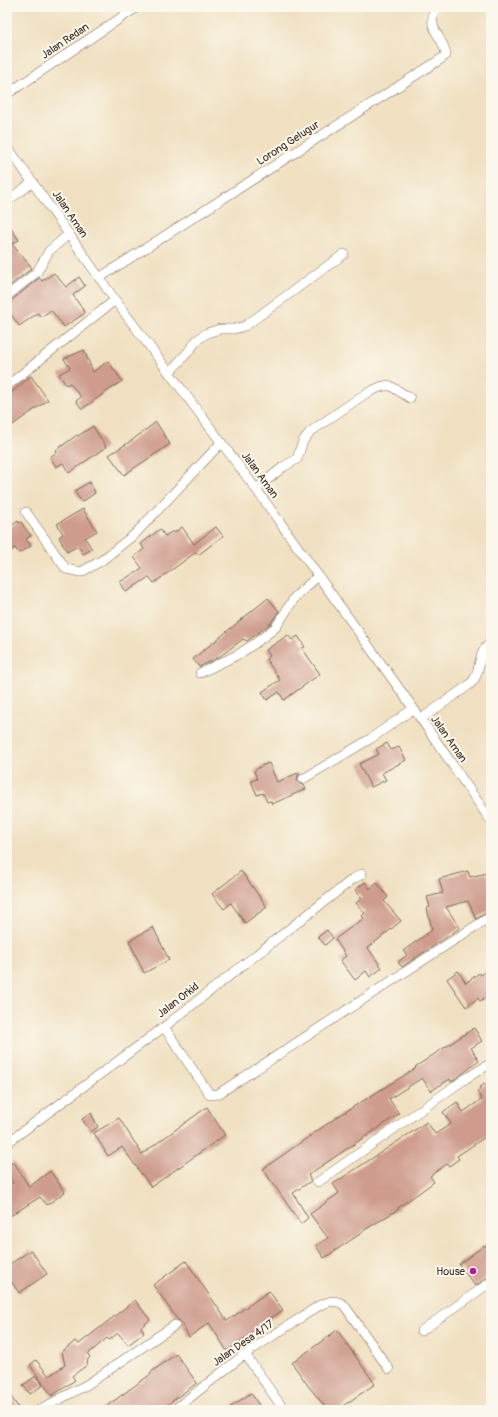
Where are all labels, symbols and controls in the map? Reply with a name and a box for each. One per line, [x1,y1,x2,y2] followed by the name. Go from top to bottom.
[39,20,91,62] street label: Jalan Redan
[254,118,322,168] street label: Lorong Gelugur
[49,188,91,240] street label: Jalan Aman
[239,449,281,501] street label: Jalan Aman
[428,713,470,765] street label: Jalan Aman
[155,980,201,1020] street label: Jalan Orkid
[436,1265,466,1278] place label: House
[468,1266,478,1276] marker: House
[210,1317,276,1369] street label: Jalan Desa 4/17

